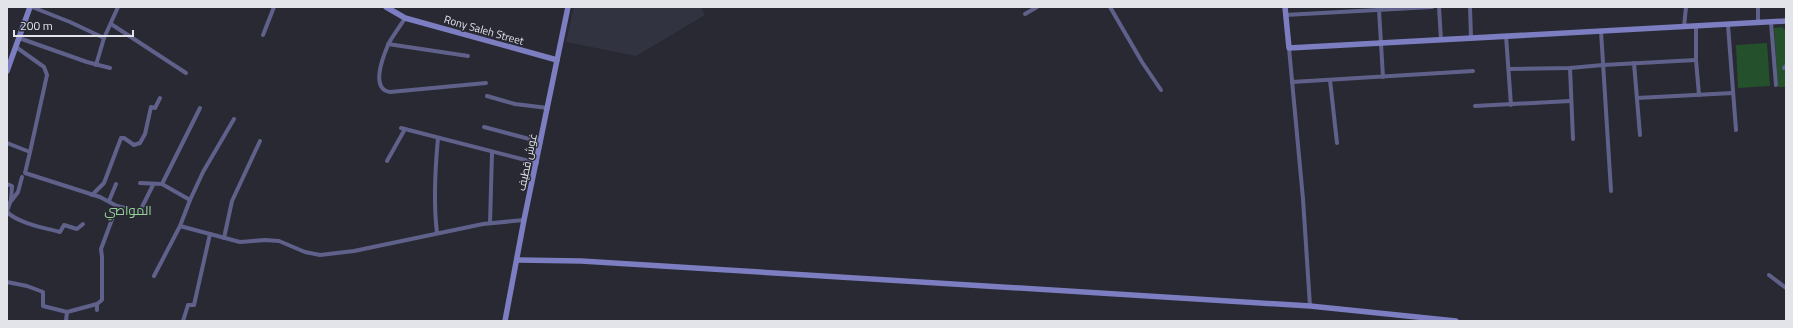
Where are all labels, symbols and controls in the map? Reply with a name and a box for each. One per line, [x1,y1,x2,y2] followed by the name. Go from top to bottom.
[442,11,526,49] street label: Rony Saleh Street
[14,12,133,38] scale bar
[20,16,53,35] text: 200 m
[513,132,541,192] street label: غوش قطيف
[104,200,152,221] district label: المواصي

